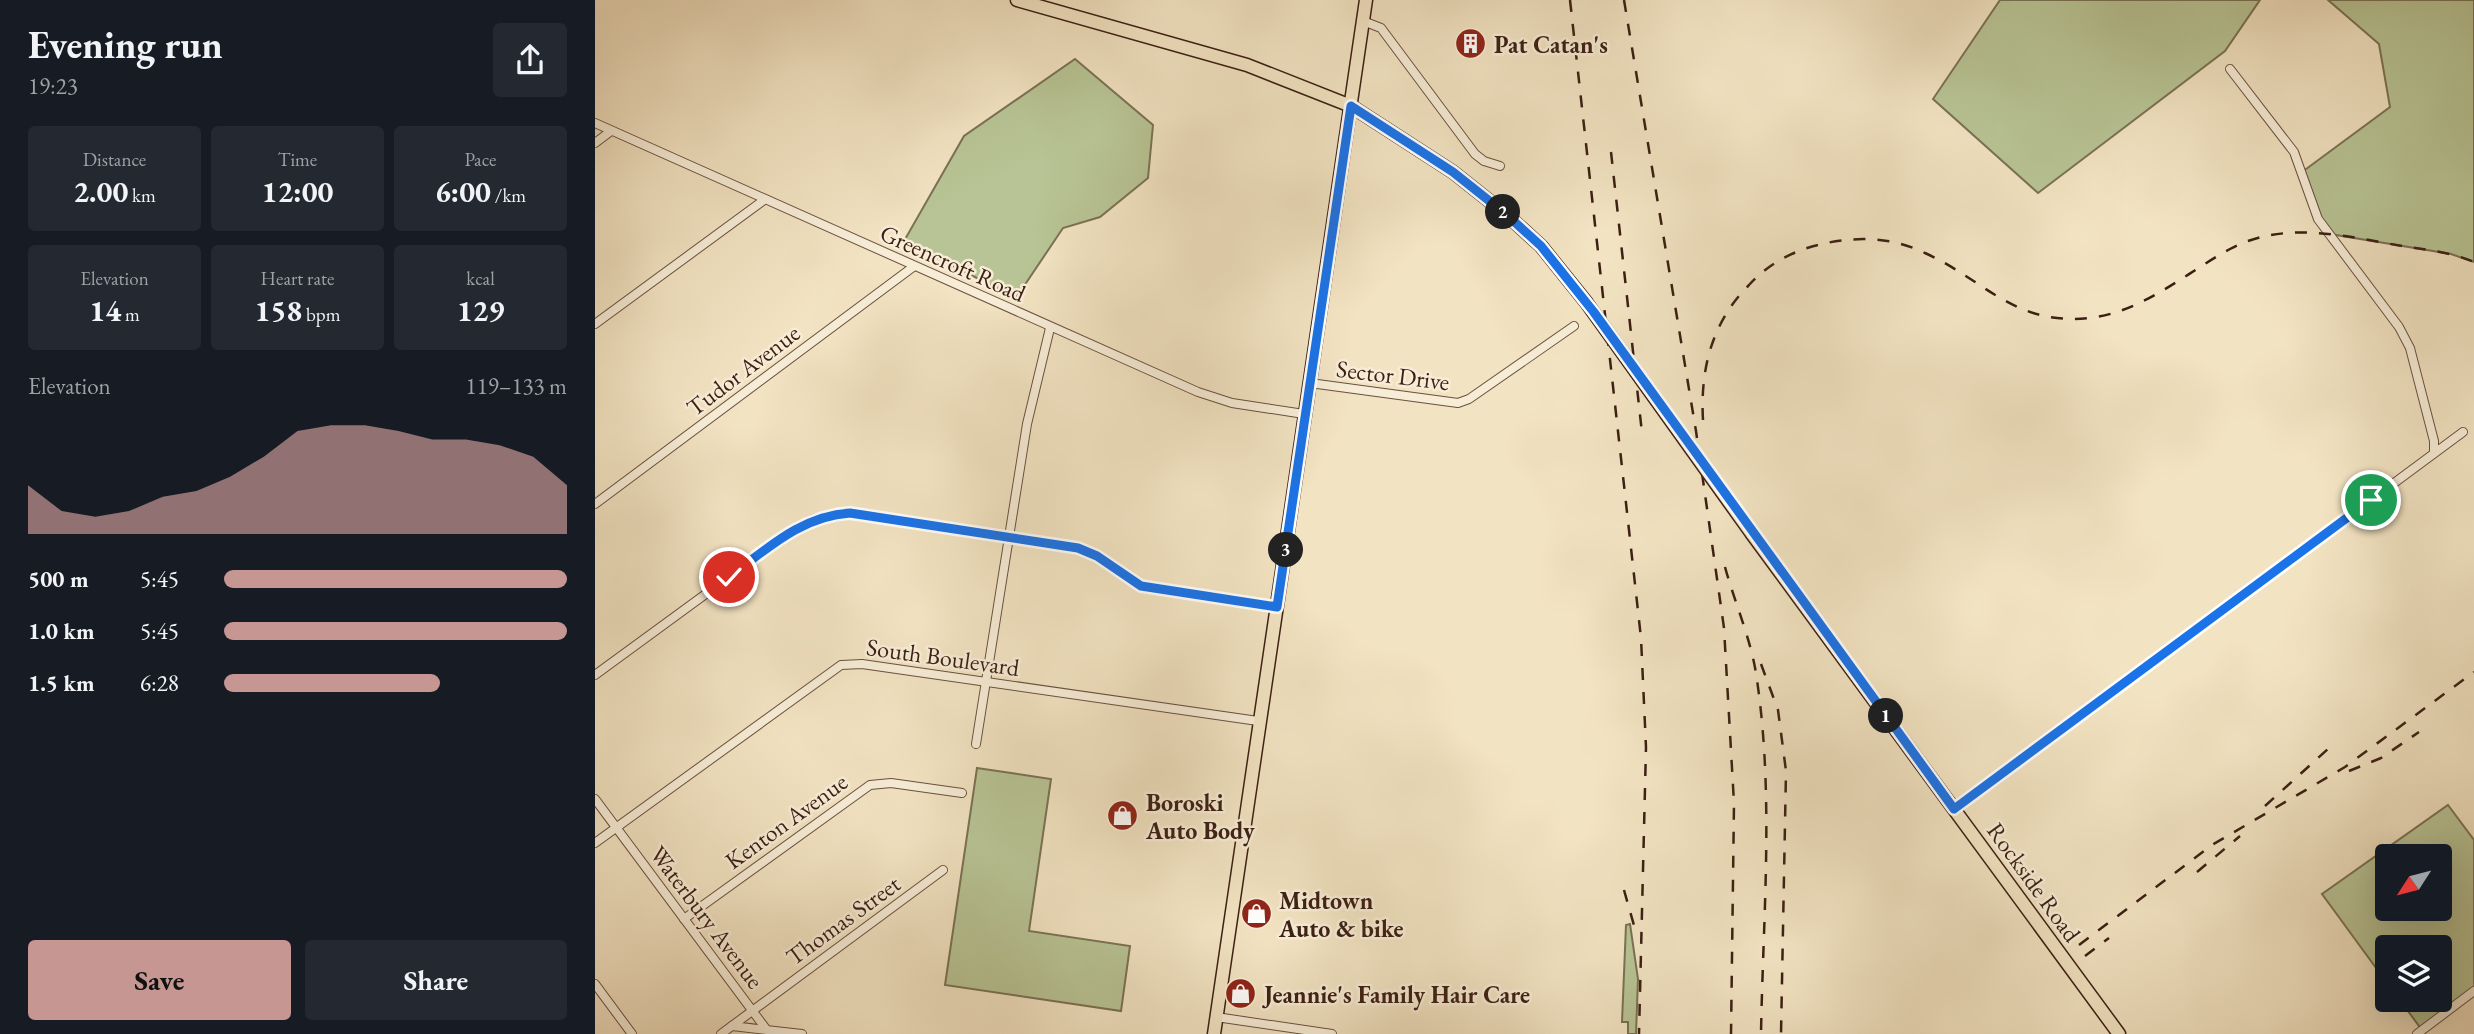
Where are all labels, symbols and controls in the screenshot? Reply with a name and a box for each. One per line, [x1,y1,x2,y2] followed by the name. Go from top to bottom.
[28,20,223,69] text: Evening run
[493,23,567,97] button: share
[1454,27,1488,61] building icon: Pat Catan's
[1494,29,1608,60] place label: Pat Catan's
[28,71,78,101] text: 19:23
[83,147,146,172] text: Distance
[278,147,317,172] text: Time
[465,147,496,172] text: Pace
[73,172,128,211] text: 2.00
[262,172,333,211] text: 12:00
[435,172,491,211] text: 6:00
[128,183,156,208] text: km
[491,183,526,208] text: /km
[1485,194,1521,230] pin: 2
[1497,199,1508,224] text: 2
[875,217,1031,309] street label: Greencroft Road
[80,266,149,291] text: Elevation
[261,266,334,291] text: Heart rate
[466,266,495,291] text: kcal
[89,291,121,330] text: 14
[255,291,302,330] text: 158
[457,291,504,330] text: 129
[121,302,140,327] text: m
[302,302,340,327] text: bpm
[680,317,806,423] street label: Tudor Avenue
[1335,353,1451,397] street label: Sector Drive
[28,371,111,401] text: Elevation
[466,371,567,401] text: 119–133 m
[2341,470,2401,530] pin
[2352,481,2390,519] icon: arrive
[1269,532,1303,568] pin: 3
[1280,537,1291,562] text: 3
[699,547,759,607] pin
[710,558,748,596] icon: check
[28,564,89,594] text: 500 m
[140,564,179,594] text: 5:45
[28,616,95,646] text: 1.0 km
[140,616,179,646] text: 5:45
[865,631,1022,683] street label: South Boulevard
[28,668,95,698] text: 1.5 km
[140,668,179,698] text: 6:28
[1869,698,1903,734] pin: 1
[1880,703,1891,728] text: 1
[719,766,853,876] street label: Kenton Avenue
[1145,787,1255,847] place label: Boroski Auto Body
[1106,799,1140,833] shop icon: Boroski Auto Body
[1980,816,2088,949] street label: Rockside Road
[643,839,771,995] street label: Waterbury Avenue
[2375,844,2452,920] north arrow
[2375,844,2452,1012] map controls
[780,868,907,972] street label: Thomas Street
[1278,885,1404,944] place label: Midtown Auto & bike
[1239,897,1273,931] shop icon: Midtown Auto & bike
[2375,935,2452,1012] button: layers
[28,940,291,1020] button: Save
[305,940,567,1020] button: Share
[1224,977,1258,1011] shop icon: Jeannie's Family Hair Care
[1262,979,1530,1011] place label: Jeannie's Family Hair Care

